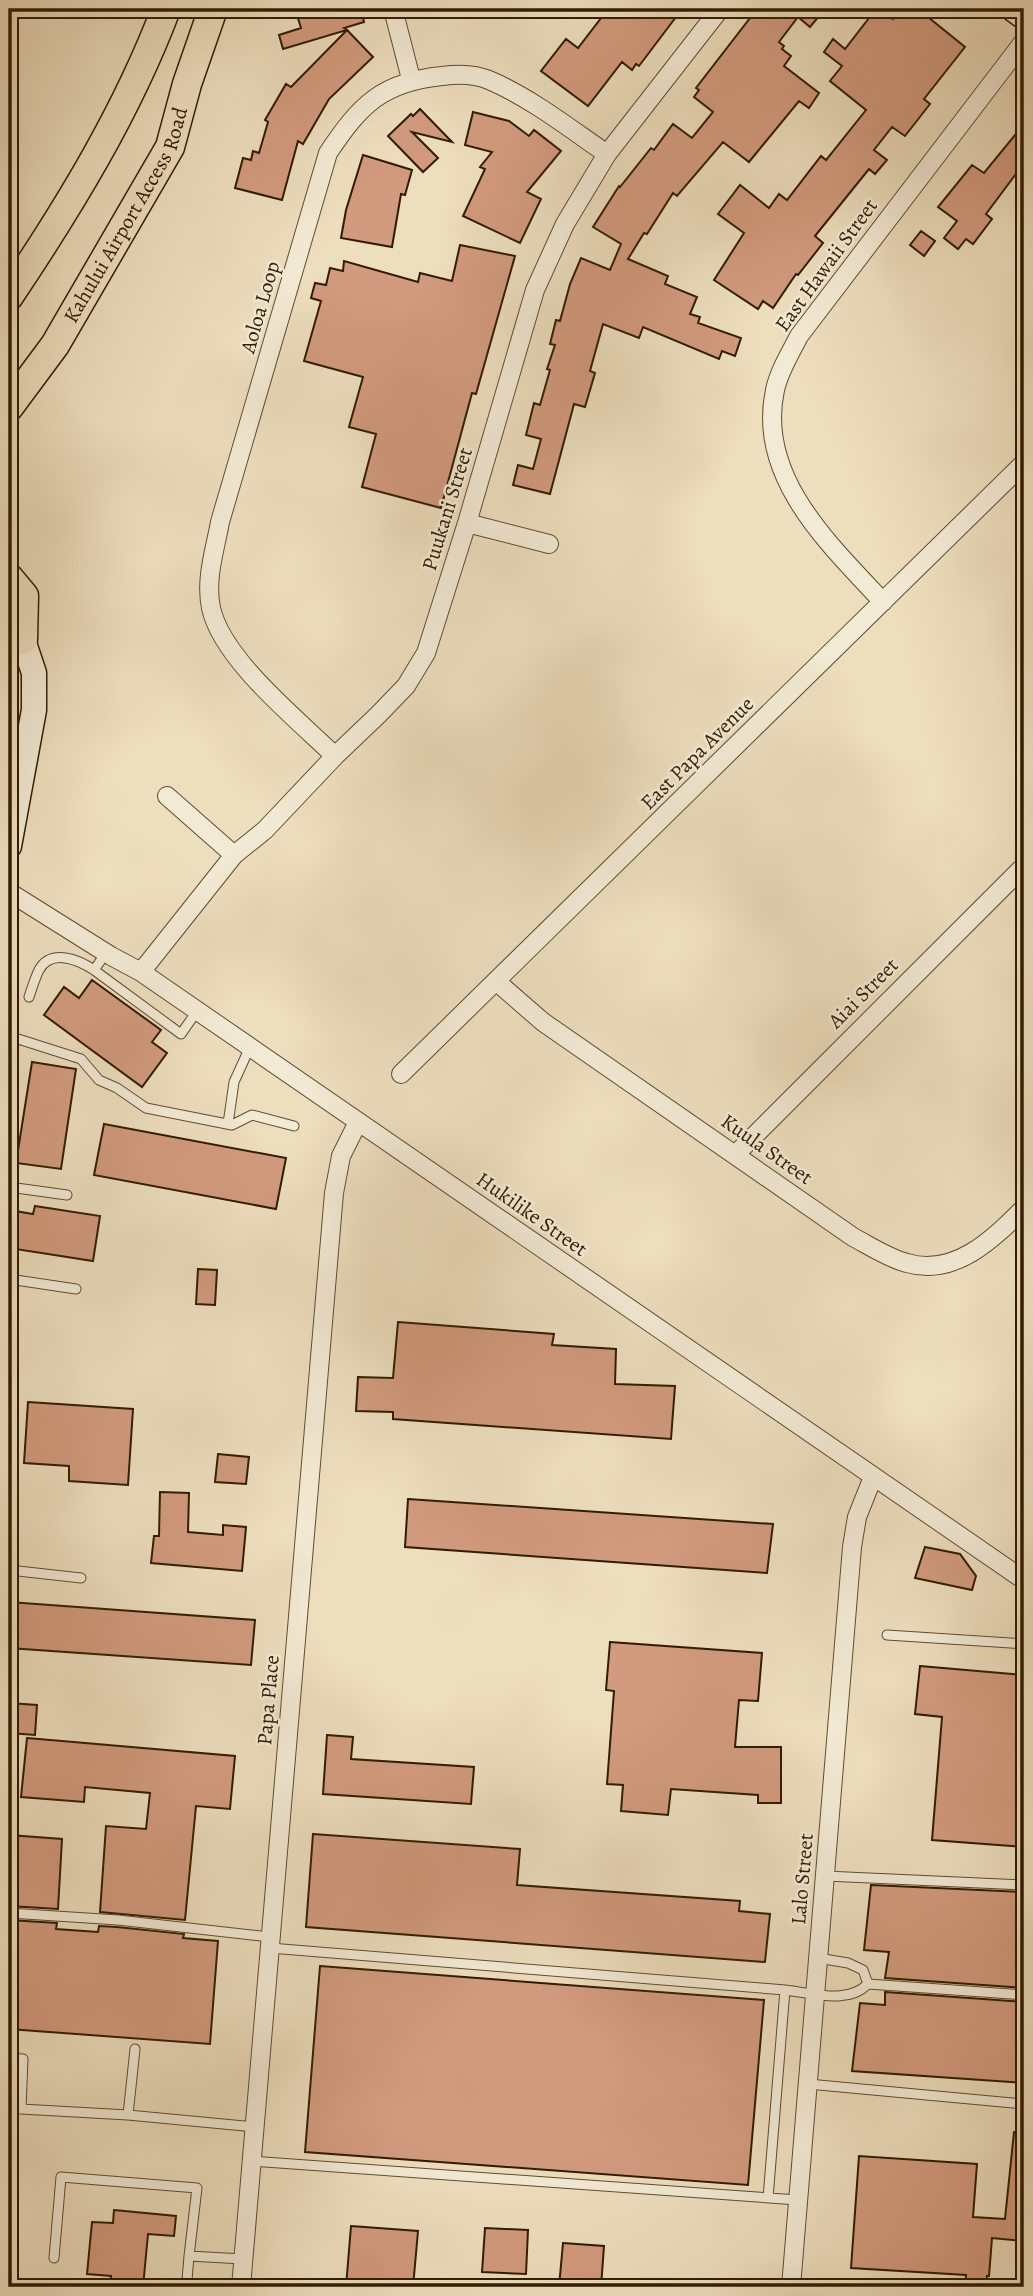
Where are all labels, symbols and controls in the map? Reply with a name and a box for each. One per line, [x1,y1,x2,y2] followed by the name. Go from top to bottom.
[57,103,194,328] street label: Kahului Airport Access Road
[768,193,884,337] street label: East Hawaii Street
[233,258,286,357] street label: Aoloa Loop
[415,444,479,574] street label: Puukani Street
[634,690,760,816] street label: East Papa Avenue
[821,951,905,1035] street label: Aiai Street
[715,1107,819,1191] street label: Kuula Street
[471,1165,593,1263] street label: Hukilike Street
[250,1654,286,1746] street label: Papa Place
[784,1832,820,1926] street label: Lalo Street

